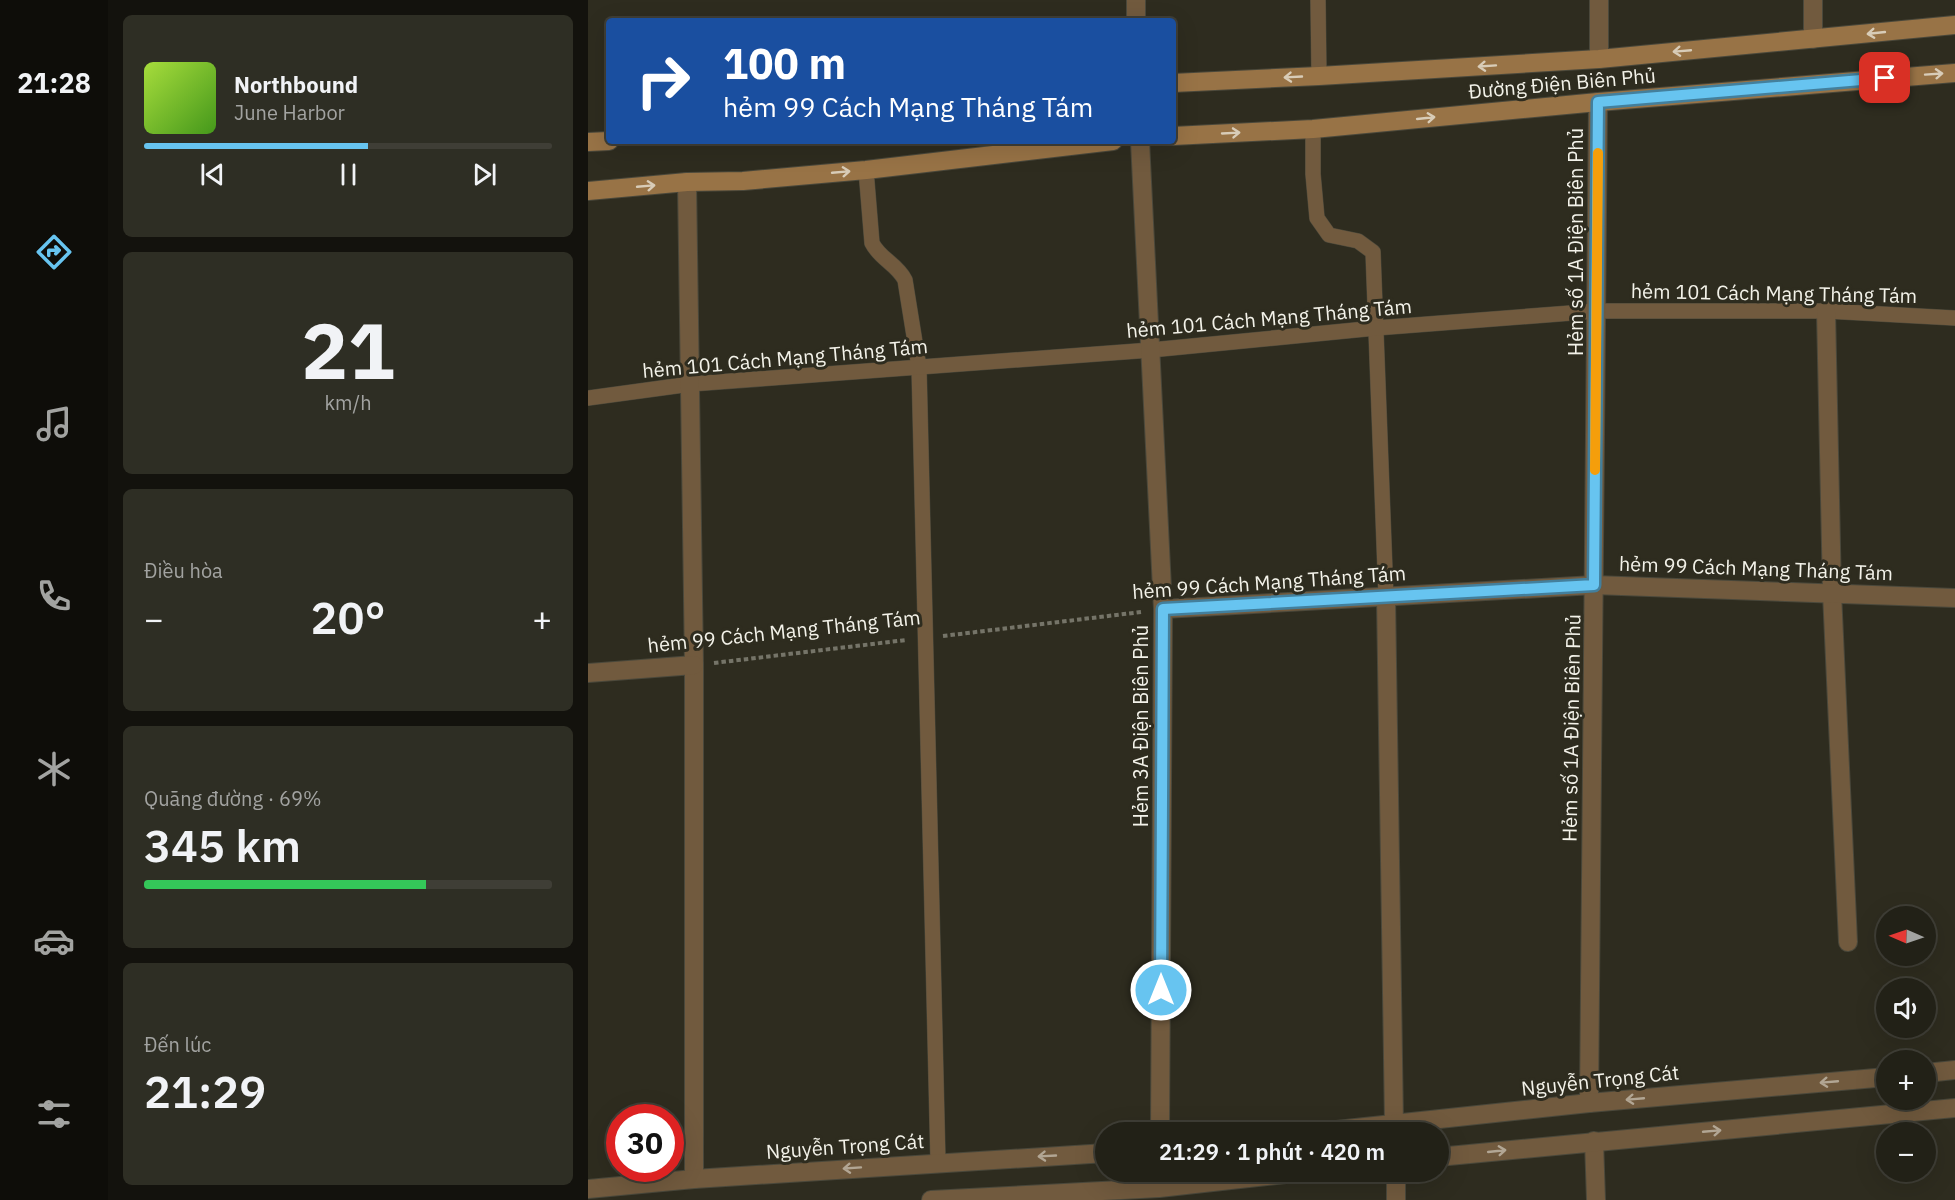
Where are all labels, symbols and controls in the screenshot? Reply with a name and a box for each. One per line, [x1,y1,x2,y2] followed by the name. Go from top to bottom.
[1866,28,1886,39] one-way arrow
[723,36,846,91] text: 100 m
[624,42,702,120] icon: right
[1672,46,1692,57] one-way arrow
[1859,52,1910,103] pin
[1478,60,1498,71] one-way arrow
[1467,61,1657,105] street label: Đường Điện Biên Phủ
[1868,61,1901,94] icon: arrive
[17,65,91,100] text: 21:28
[1923,68,1943,79] one-way arrow
[234,70,358,99] text: Northbound
[1283,72,1303,83] one-way arrow
[723,89,1093,124] text: hẻm 99 Cách Mạng Tháng Tám
[234,99,345,126] text: June Harbor
[1415,112,1435,123] one-way arrow
[1221,128,1241,139] one-way arrow
[1562,128,1589,356] street label: Hẻm số 1A Điện Biên Phủ
[196,158,229,191] icon: previous
[332,158,365,191] icon: pause
[468,158,501,191] icon: next
[830,166,850,177] one-way arrow
[636,180,656,191] one-way arrow
[33,231,75,273] icon: directions
[1631,277,1917,309] street label: hẻm 101 Cách Mạng Tháng Tám
[1125,292,1413,344] street label: hẻm 101 Cách Mạng Tháng Tám
[301,299,395,400] text: 21
[641,332,929,384] street label: hẻm 101 Cách Mạng Tháng Tám
[324,389,372,416] text: km/h
[33,403,75,445] icon: music
[1618,550,1894,586] street label: hẻm 99 Cách Mạng Tháng Tám
[144,557,223,584] text: Điều hòa
[1131,559,1407,605] street label: hẻm 99 Cách Mạng Tháng Tám
[33,575,75,617] icon: phone
[310,588,386,646] text: 20°
[144,597,164,640] text: −
[532,597,552,640] text: +
[646,603,922,659] street label: hẻm 99 Cách Mạng Tháng Tám
[1556,614,1586,842] street label: Hẻm số 1A Điện Biên Phủ
[1127,625,1154,827] street label: Hẻm 3A Điện Biên Phủ
[33,748,75,790] icon: climate
[144,785,321,812] text: Quãng đường · 69%
[144,816,301,874] text: 345 km
[1876,906,1936,966] north arrow
[1876,906,1936,1182] map controls
[33,920,75,962] icon: car
[1129,958,1193,1022] position arrow
[1876,978,1936,1038] button: sound
[144,1031,211,1058] text: Đến lúc
[1876,1050,1936,1110] button: +
[1520,1058,1680,1102] street label: Nguyễn Trọng Cát
[144,1062,266,1120] text: 21:29
[1819,1077,1839,1088] one-way arrow
[33,1093,75,1135] icon: filters
[1625,1094,1645,1105] one-way arrow
[606,1104,684,1182] speed limit sign: 30
[1876,1122,1936,1182] button: −
[1701,1125,1721,1136] one-way arrow
[765,1127,925,1165] street label: Nguyễn Trọng Cát
[1159,1137,1385,1166] text: 21:29 · 1 phút · 420 m
[1486,1145,1506,1156] one-way arrow
[1038,1151,1058,1162] one-way arrow
[843,1163,863,1174] one-way arrow

